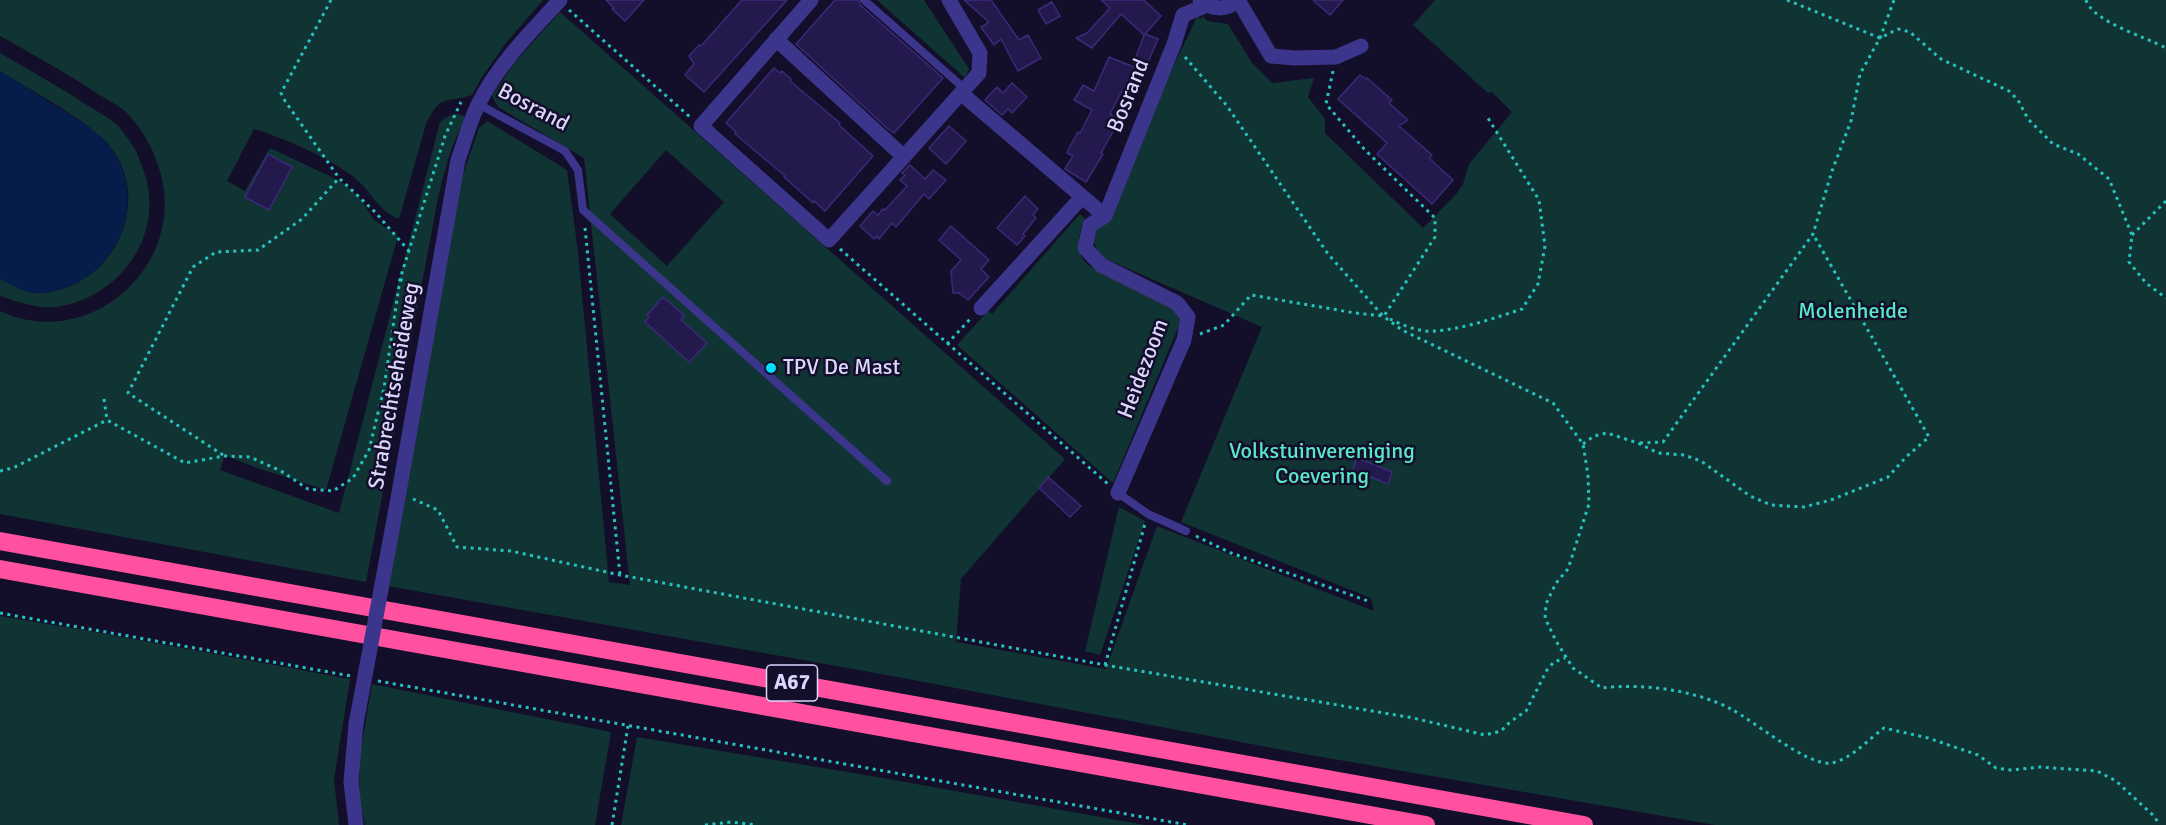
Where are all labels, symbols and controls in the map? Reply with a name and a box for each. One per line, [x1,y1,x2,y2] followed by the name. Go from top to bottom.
[1102,55,1156,137] street label: Bosrand
[493,78,573,138] street label: Bosrand
[364,281,426,491] street label: Strabrechtseheideweg
[1798,299,1908,325] park label: Molenheide
[1113,316,1175,422] street label: Heidezoom
[783,355,900,381] place label: TPV De Mast
[764,361,778,375] marker: TPV De Mast
[1229,439,1415,490] park label: Volkstuinvereniging Coevering
[766,665,818,701] road number: A67

